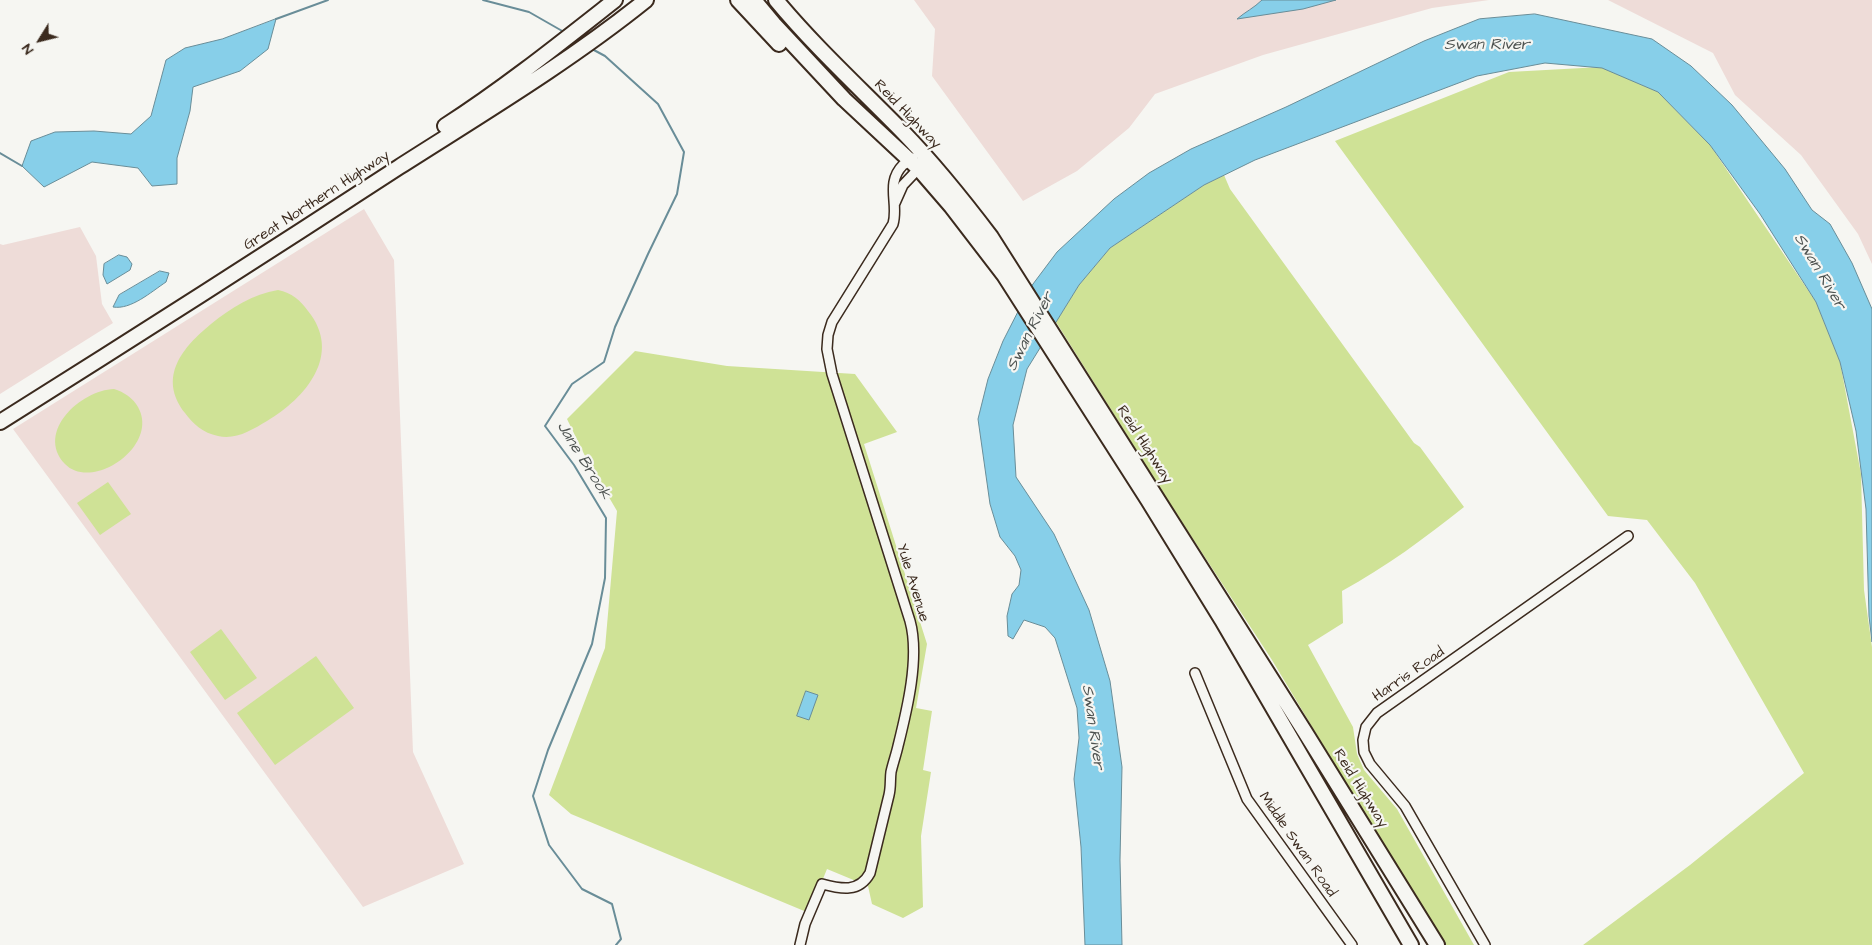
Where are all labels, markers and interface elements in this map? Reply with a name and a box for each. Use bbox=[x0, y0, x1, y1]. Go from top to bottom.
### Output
north arrow bbox=[15, 15, 65, 65]
water label: Swan River bbox=[1444, 36, 1530, 56]
text: N bbox=[17, 39, 39, 58]
street label: Reid Highway bbox=[870, 77, 944, 153]
street label: Great Northern Highway bbox=[241, 147, 393, 255]
water label: Swan River bbox=[1789, 230, 1849, 314]
water label: Swan River bbox=[1003, 290, 1059, 374]
street label: Reid Highway bbox=[1112, 403, 1176, 487]
water label: Jane Brook bbox=[552, 419, 614, 503]
street label: Yule Avenue bbox=[892, 542, 932, 624]
street label: Harris Road bbox=[1370, 644, 1448, 706]
water label: Swan River bbox=[1077, 683, 1107, 771]
street label: Reid Highway bbox=[1329, 746, 1391, 832]
street label: Middle Swan Road bbox=[1254, 789, 1340, 901]

